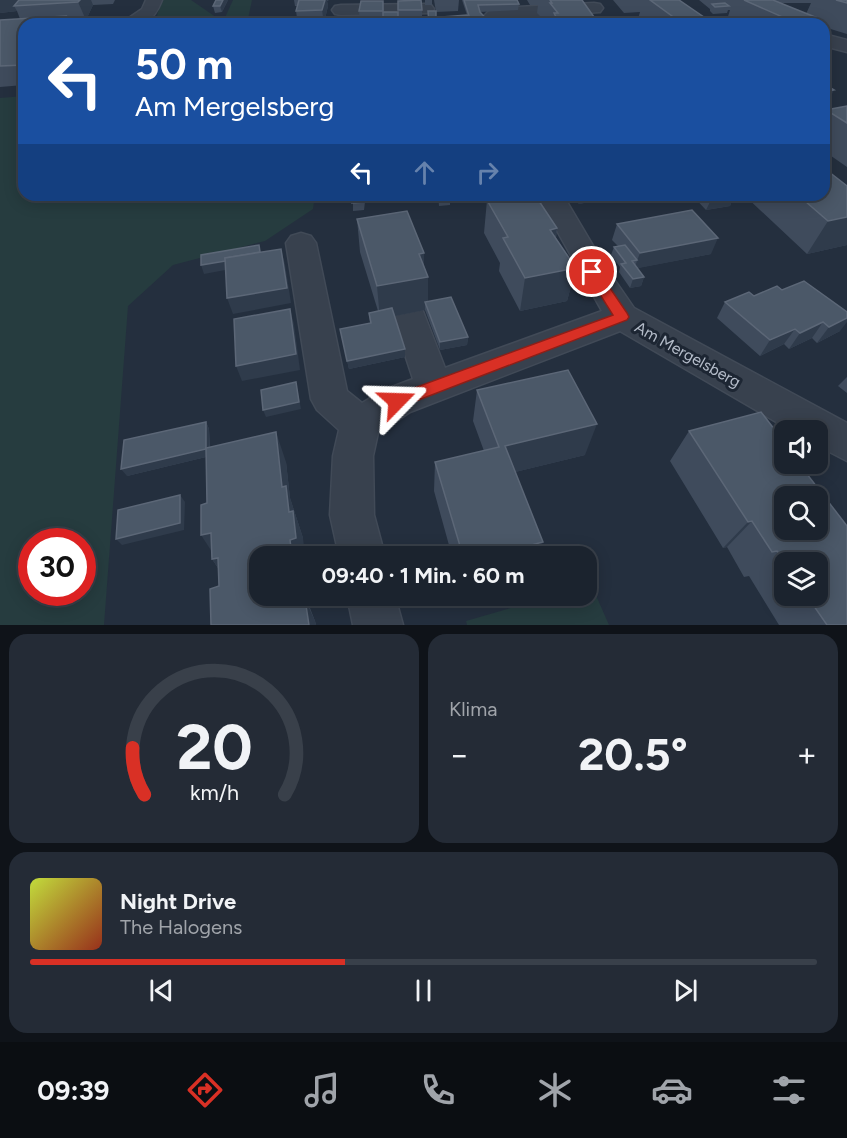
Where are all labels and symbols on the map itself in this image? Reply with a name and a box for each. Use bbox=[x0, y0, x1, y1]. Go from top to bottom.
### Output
pin bbox=[566, 246, 617, 297]
street label: Am Mergelsberg bbox=[632, 317, 744, 391]
position arrow bbox=[365, 369, 429, 433]
speed limit sign: 30 bbox=[18, 528, 96, 606]

